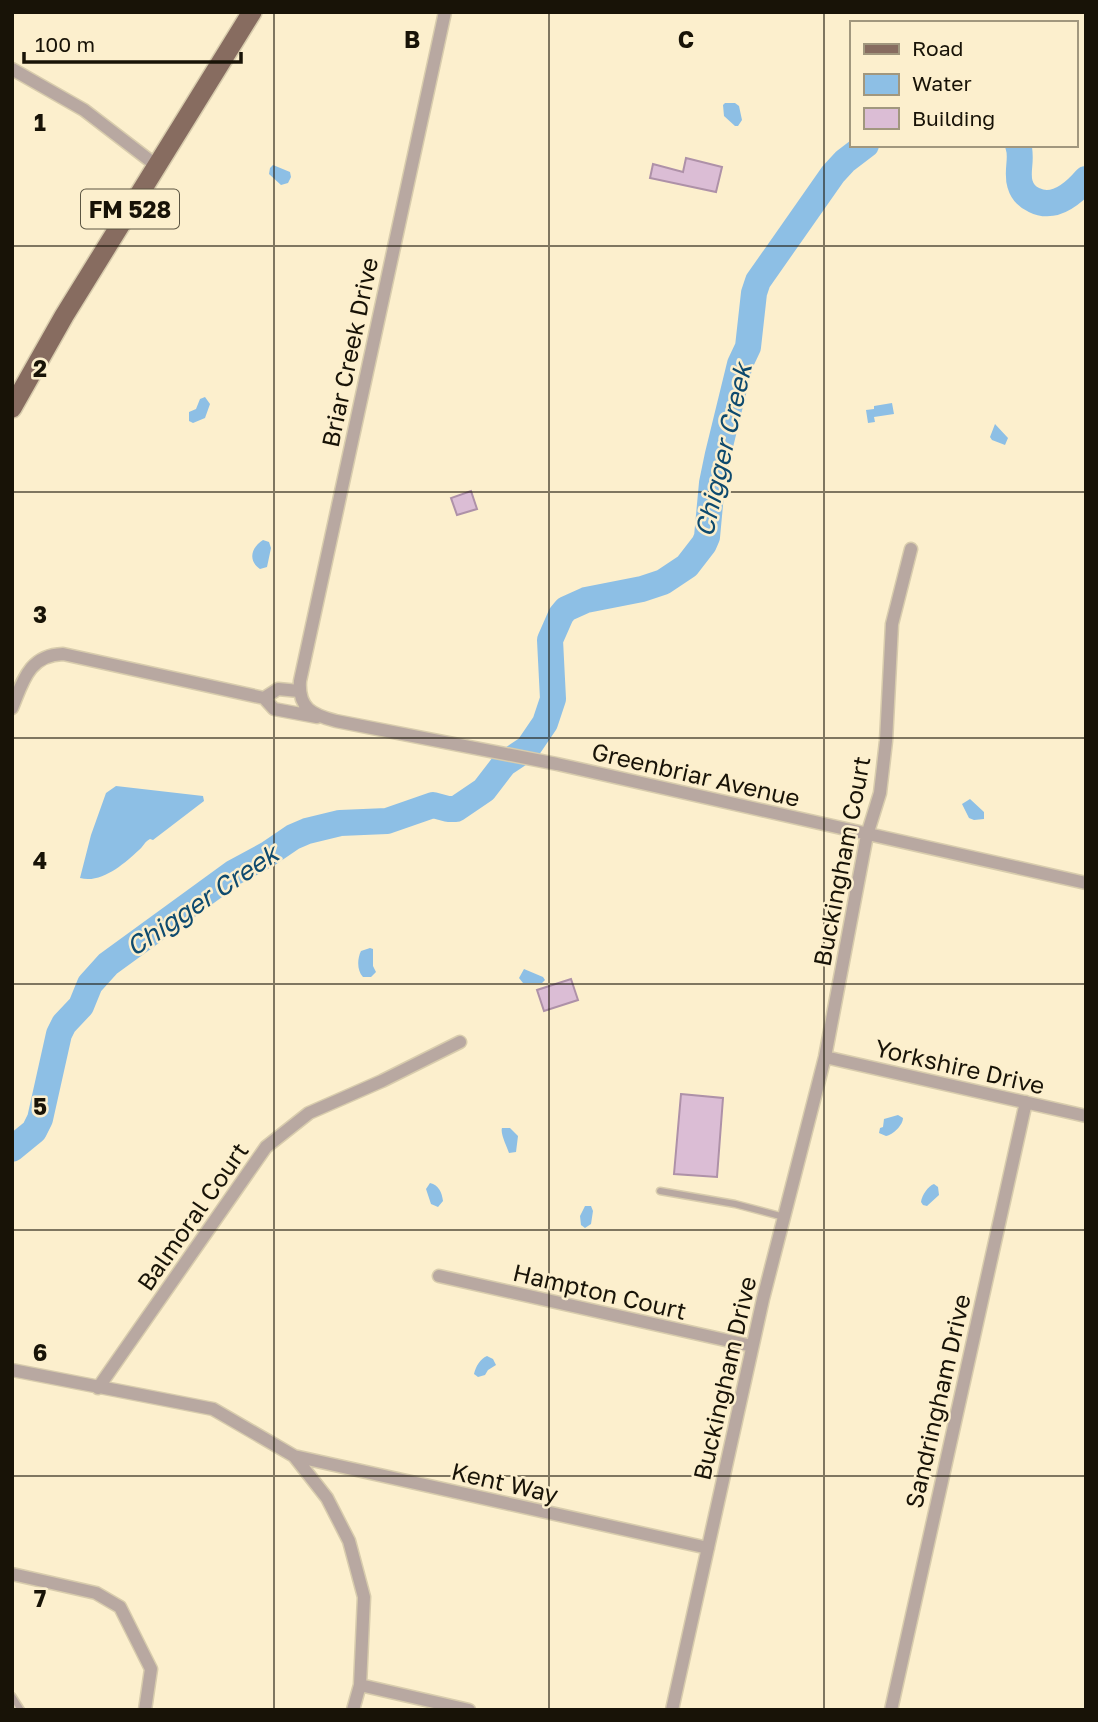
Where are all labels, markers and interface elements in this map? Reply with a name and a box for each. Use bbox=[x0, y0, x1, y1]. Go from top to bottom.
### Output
scale bar bbox=[24, 21, 242, 65]
legend bbox=[850, 21, 1077, 147]
text: B bbox=[404, 25, 420, 53]
text: C bbox=[678, 25, 694, 53]
text: 100 m bbox=[35, 31, 95, 57]
text: Road bbox=[912, 35, 963, 61]
text: Water bbox=[912, 70, 972, 96]
text: Building bbox=[912, 105, 995, 131]
text: 1 bbox=[34, 108, 46, 136]
road number: FM 528 bbox=[81, 190, 179, 229]
street label: Briar Creek Drive bbox=[315, 255, 383, 449]
text: 2 bbox=[33, 354, 47, 382]
water label: Chigger Creek bbox=[688, 358, 759, 540]
text: 3 bbox=[33, 600, 47, 628]
street label: Greenbriar Avenue bbox=[589, 736, 803, 812]
street label: Buckingham Court bbox=[806, 753, 876, 969]
water label: Chigger Creek bbox=[120, 836, 286, 962]
text: 4 bbox=[33, 846, 47, 874]
street label: Yorkshire Drive bbox=[872, 1032, 1048, 1100]
text: 5 bbox=[33, 1092, 47, 1120]
street label: Balmoral Court bbox=[130, 1136, 254, 1296]
street label: Hampton Court bbox=[510, 1257, 690, 1325]
street label: Buckingham Drive bbox=[686, 1273, 762, 1483]
street label: Sandringham Drive bbox=[898, 1291, 976, 1511]
text: 6 bbox=[33, 1338, 47, 1366]
street label: Kent Way bbox=[449, 1456, 561, 1508]
text: 7 bbox=[34, 1584, 46, 1612]

